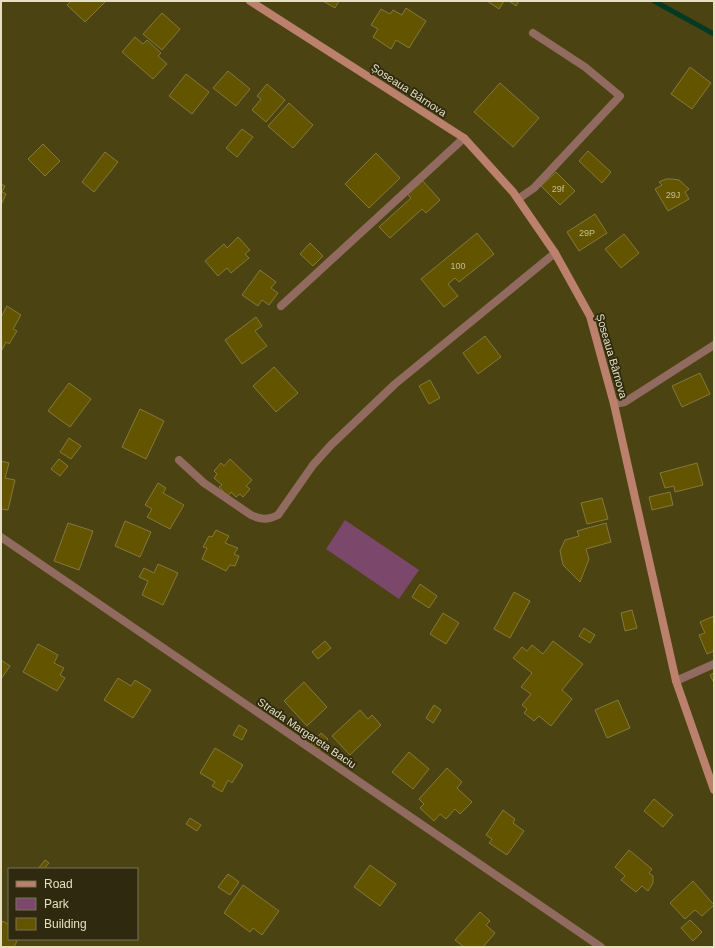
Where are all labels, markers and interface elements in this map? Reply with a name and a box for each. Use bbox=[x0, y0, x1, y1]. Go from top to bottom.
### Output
street label: Șoseaua Bârnova bbox=[369, 61, 450, 119]
house number: 29f bbox=[552, 184, 565, 194]
house number: 29J bbox=[666, 190, 680, 200]
house number: 29P bbox=[579, 228, 595, 238]
house number: 100 bbox=[450, 261, 466, 271]
street label: Șoseaua Bârnova bbox=[594, 312, 630, 401]
street label: Strada Margareta Baciu bbox=[255, 696, 359, 770]
legend bbox=[8, 868, 138, 940]
text: Road bbox=[44, 877, 73, 891]
text: Park bbox=[44, 897, 70, 911]
text: Building bbox=[44, 917, 87, 931]

